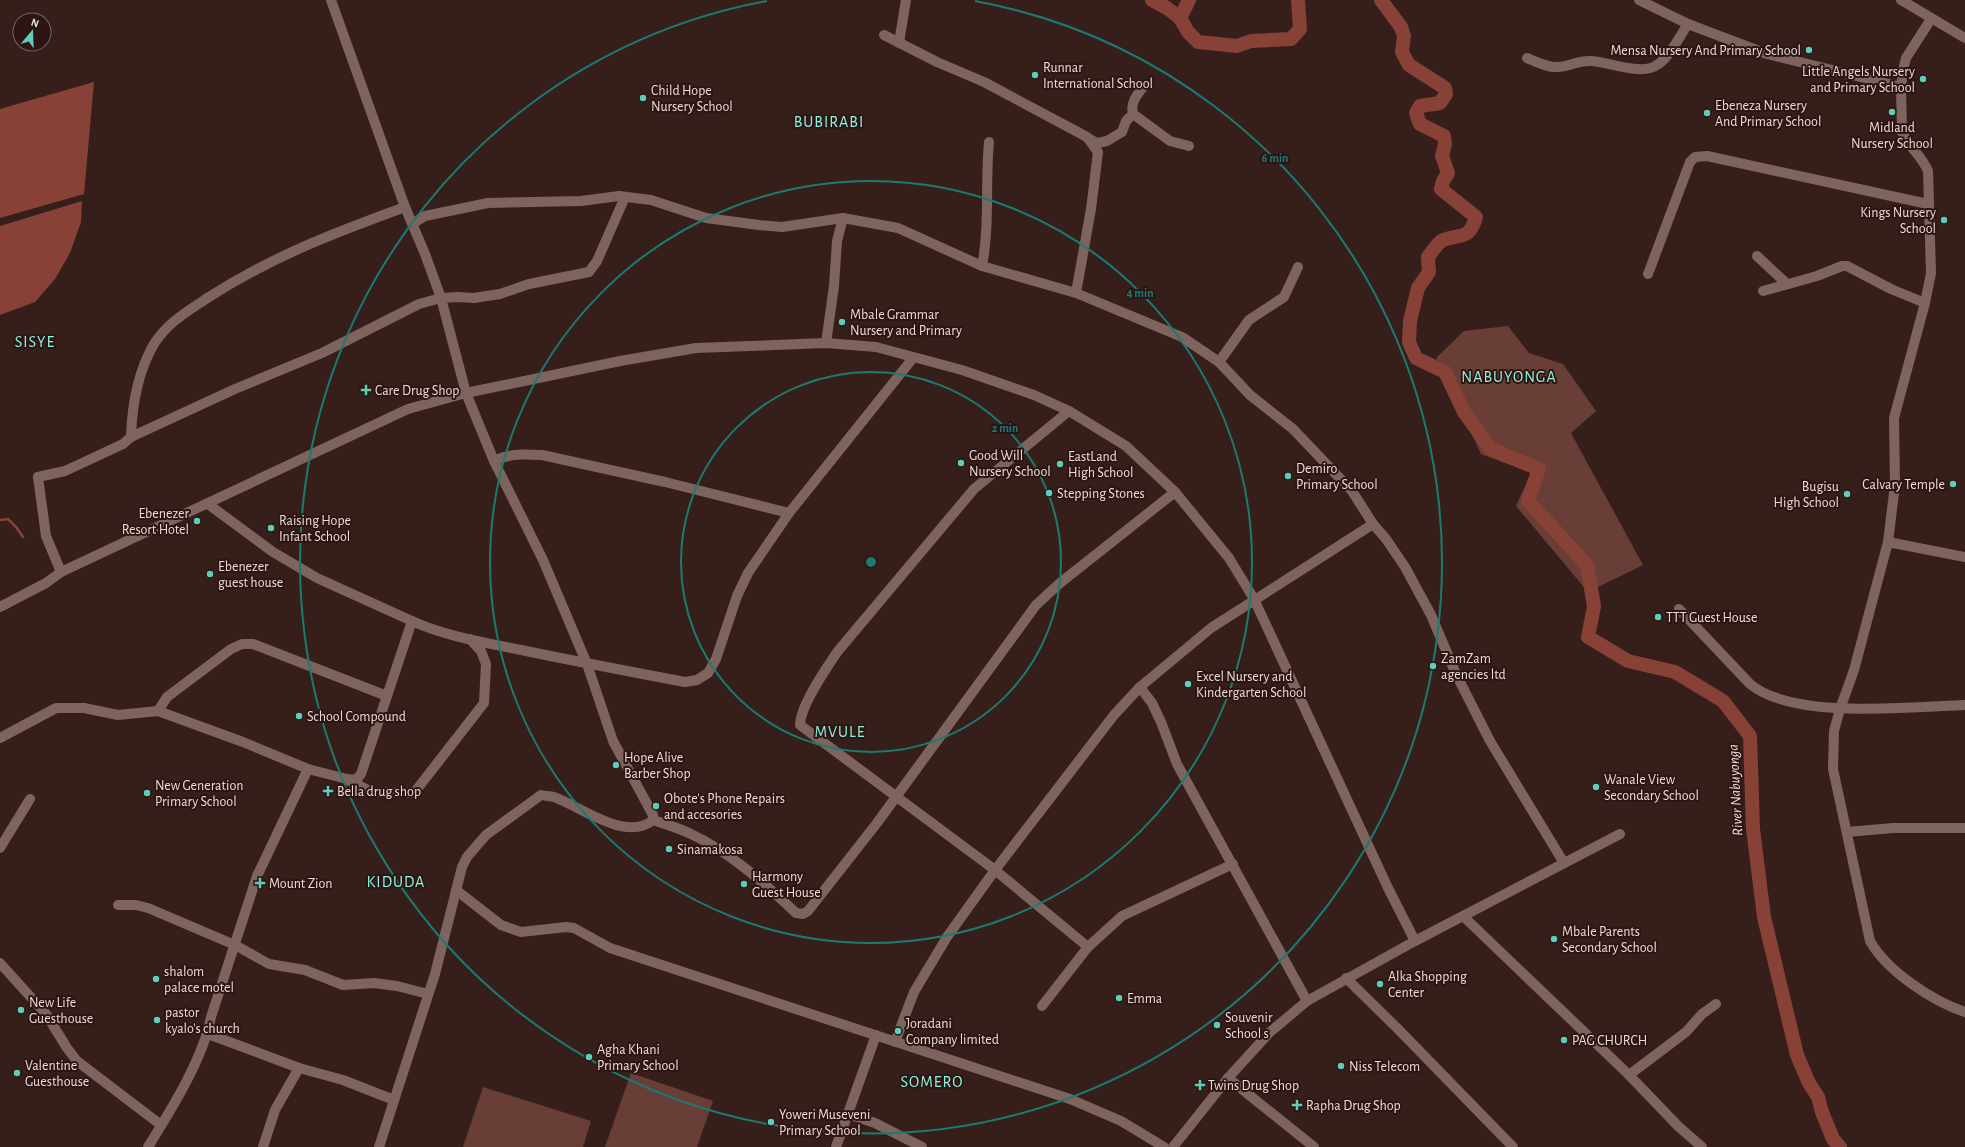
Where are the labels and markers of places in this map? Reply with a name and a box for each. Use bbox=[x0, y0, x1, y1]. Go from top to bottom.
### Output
place label: Mensa Nursery And Primary School bbox=[1611, 44, 1801, 58]
marker: Mensa Nursery And Primary School bbox=[1804, 45, 1814, 55]
place label: Runnar International School bbox=[1043, 61, 1153, 91]
place label: Little Angels Nursery and Primary School bbox=[1802, 65, 1915, 95]
marker: Runnar International School bbox=[1030, 70, 1040, 80]
marker: Little Angels Nursery and Primary School bbox=[1918, 74, 1928, 84]
place label: Child Hope Nursery School bbox=[651, 84, 733, 114]
marker: Child Hope Nursery School bbox=[638, 93, 648, 103]
place label: Ebeneza Nursery And Primary School bbox=[1715, 99, 1821, 129]
marker: Midland Nursery School bbox=[1887, 107, 1897, 117]
marker: Ebeneza Nursery And Primary School bbox=[1702, 108, 1712, 118]
place label: Midland Nursery School bbox=[1851, 121, 1933, 151]
place label: Kings Nursery School bbox=[1860, 206, 1936, 236]
marker: Kings Nursery School bbox=[1939, 215, 1949, 225]
place label: Mbale Grammar Nursery and Primary bbox=[850, 308, 962, 338]
marker: Mbale Grammar Nursery and Primary bbox=[837, 317, 847, 327]
marker: Care Drug Shop bbox=[360, 384, 372, 396]
place label: Care Drug Shop bbox=[375, 384, 459, 398]
place label: Good Will Nursery School bbox=[969, 449, 1051, 479]
place label: EastLand High School bbox=[1068, 450, 1134, 480]
marker: Good Will Nursery School bbox=[956, 458, 966, 468]
marker: EastLand High School bbox=[1055, 459, 1065, 469]
place label: Demiro Primary School bbox=[1296, 462, 1378, 492]
marker: Demiro Primary School bbox=[1283, 471, 1293, 481]
place label: Calvary Temple bbox=[1862, 478, 1945, 492]
marker: Calvary Temple bbox=[1948, 479, 1958, 489]
place label: Bugisu High School bbox=[1773, 480, 1839, 510]
place label: Stepping Stones bbox=[1057, 487, 1145, 501]
marker: Stepping Stones bbox=[1044, 488, 1054, 498]
marker: Bugisu High School bbox=[1842, 489, 1852, 499]
place label: Ebenezer Resort Hotel bbox=[122, 507, 189, 537]
place label: Raising Hope Infant School bbox=[279, 514, 351, 544]
marker: Ebenezer Resort Hotel bbox=[192, 516, 202, 526]
marker: Raising Hope Infant School bbox=[266, 523, 276, 533]
centre of rings bbox=[864, 555, 878, 569]
place label: Ebenezer guest house bbox=[218, 560, 283, 590]
marker: Ebenezer guest house bbox=[205, 569, 215, 579]
place label: TTT Guest House bbox=[1666, 611, 1758, 625]
marker: TTT Guest House bbox=[1653, 612, 1663, 622]
place label: ZamZam agencies ltd bbox=[1441, 652, 1506, 682]
marker: ZamZam agencies ltd bbox=[1428, 661, 1438, 671]
place label: Excel Nursery and Kindergarten School bbox=[1196, 670, 1306, 700]
marker: Excel Nursery and Kindergarten School bbox=[1183, 679, 1193, 689]
place label: School Compound bbox=[307, 710, 406, 724]
marker: School Compound bbox=[294, 711, 304, 721]
place label: Hope Alive Barber Shop bbox=[624, 751, 691, 781]
marker: Hope Alive Barber Shop bbox=[611, 760, 621, 770]
place label: Wanale View Secondary School bbox=[1604, 773, 1699, 803]
place label: New Generation Primary School bbox=[155, 779, 243, 809]
marker: Wanale View Secondary School bbox=[1591, 782, 1601, 792]
marker: Bella drug shop bbox=[322, 785, 334, 797]
place label: Bella drug shop bbox=[337, 785, 421, 799]
marker: New Generation Primary School bbox=[142, 788, 152, 798]
place label: Obote's Phone Repairs and accesories bbox=[664, 792, 785, 822]
marker: Obote's Phone Repairs and accesories bbox=[651, 801, 661, 811]
place label: Sinamakosa bbox=[677, 843, 743, 857]
marker: Sinamakosa bbox=[664, 844, 674, 854]
place label: Harmony Guest House bbox=[752, 870, 821, 900]
marker: Mount Zion bbox=[254, 877, 266, 889]
place label: Mount Zion bbox=[269, 877, 332, 891]
marker: Harmony Guest House bbox=[739, 879, 749, 889]
place label: Mbale Parents Secondary School bbox=[1562, 925, 1657, 955]
marker: Mbale Parents Secondary School bbox=[1549, 934, 1559, 944]
place label: shalom palace motel bbox=[164, 965, 234, 995]
place label: Alka Shopping Center bbox=[1388, 970, 1467, 1000]
marker: shalom palace motel bbox=[151, 974, 161, 984]
marker: Alka Shopping Center bbox=[1375, 979, 1385, 989]
place label: Emma bbox=[1127, 992, 1163, 1006]
marker: Emma bbox=[1114, 993, 1124, 1003]
place label: New Life Guesthouse bbox=[29, 996, 93, 1026]
marker: New Life Guesthouse bbox=[16, 1005, 26, 1015]
place label: pastor kyalo's church bbox=[165, 1006, 240, 1036]
place label: Souvenir School s bbox=[1225, 1011, 1273, 1041]
marker: pastor kyalo's church bbox=[152, 1015, 162, 1025]
place label: Joradani Company limited bbox=[906, 1017, 999, 1047]
marker: Souvenir School s bbox=[1212, 1020, 1222, 1030]
marker: Joradani Company limited bbox=[893, 1026, 903, 1036]
place label: PAG CHURCH bbox=[1572, 1034, 1647, 1048]
marker: PAG CHURCH bbox=[1559, 1035, 1569, 1045]
place label: Agha Khani Primary School bbox=[597, 1043, 679, 1073]
marker: Agha Khani Primary School bbox=[584, 1052, 594, 1062]
place label: Valentine Guesthouse bbox=[25, 1059, 89, 1089]
place label: Niss Telecom bbox=[1349, 1060, 1420, 1074]
marker: Niss Telecom bbox=[1336, 1061, 1346, 1071]
marker: Valentine Guesthouse bbox=[12, 1068, 22, 1078]
place label: Twins Drug Shop bbox=[1208, 1079, 1299, 1093]
marker: Twins Drug Shop bbox=[1195, 1080, 1205, 1090]
marker: Rapha Drug Shop bbox=[1291, 1099, 1303, 1111]
place label: Rapha Drug Shop bbox=[1306, 1099, 1401, 1113]
place label: Yoweri Museveni Primary School bbox=[779, 1108, 870, 1138]
marker: Yoweri Museveni Primary School bbox=[766, 1117, 776, 1127]

